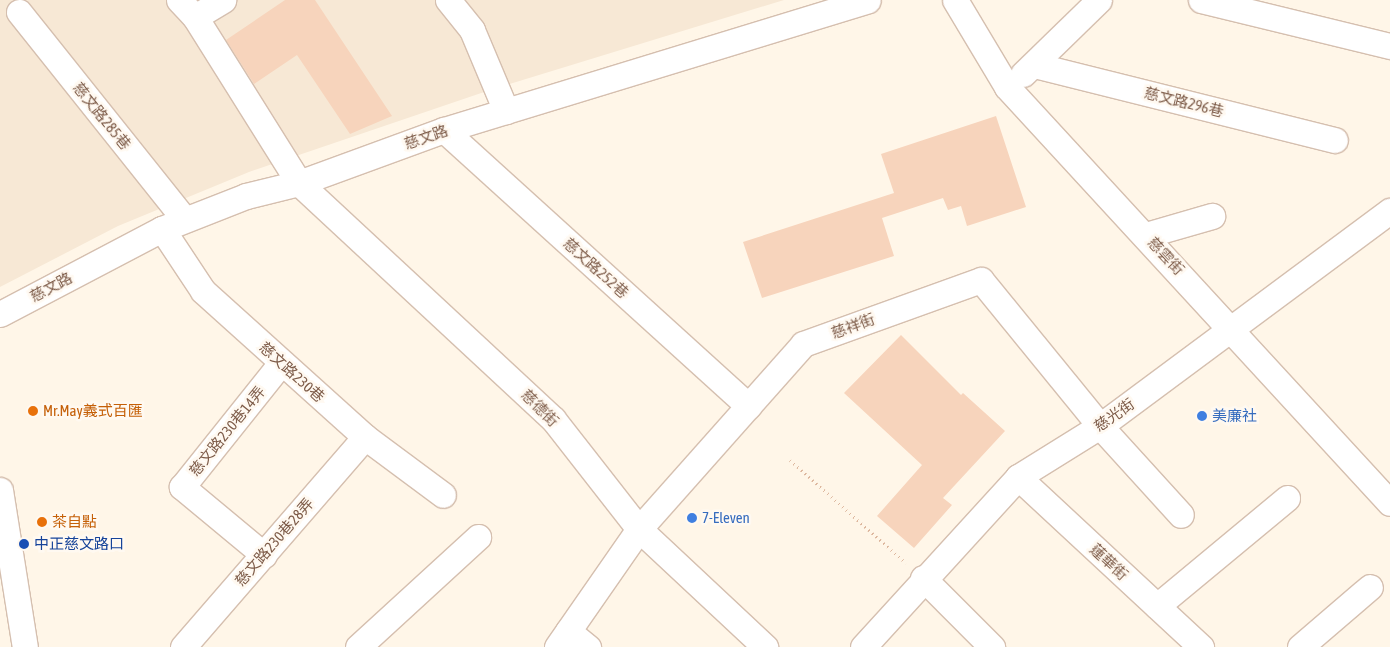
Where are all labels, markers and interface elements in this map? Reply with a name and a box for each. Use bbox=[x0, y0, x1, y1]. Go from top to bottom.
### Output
street label: 慈文路285巷 bbox=[69, 79, 135, 153]
street label: 慈文路296巷 bbox=[1142, 83, 1226, 121]
street label: 慈文路 bbox=[402, 121, 450, 153]
street label: 慈雲街 bbox=[1144, 233, 1188, 279]
street label: 慈文路252巷 bbox=[560, 234, 632, 302]
street label: 慈文路 bbox=[27, 268, 75, 306]
street label: 慈祥街 bbox=[829, 310, 877, 342]
street label: 慈文路230巷 bbox=[256, 338, 328, 406]
street label: 慈文路230巷14弄 bbox=[185, 382, 269, 480]
street label: 慈德街 bbox=[518, 386, 562, 430]
street label: 慈光街 bbox=[1090, 395, 1138, 435]
place label: Mr.May義式百匯 bbox=[43, 402, 143, 420]
marker: Mr.May義式百匯 bbox=[27, 405, 39, 417]
place label: 美廉社 bbox=[1212, 407, 1257, 425]
marker: 美廉社 bbox=[1196, 410, 1208, 422]
street label: 慈文路230巷28弄 bbox=[231, 494, 317, 590]
place label: 7-Eleven bbox=[702, 509, 750, 527]
marker: 7-Eleven bbox=[686, 512, 698, 524]
place label: 茶自點 bbox=[52, 513, 97, 531]
marker: 茶自點 bbox=[36, 516, 48, 528]
place label: 中正慈文路口 bbox=[34, 535, 124, 553]
marker: 中正慈文路口 bbox=[18, 538, 30, 550]
street label: 蓮華街 bbox=[1086, 540, 1132, 584]

